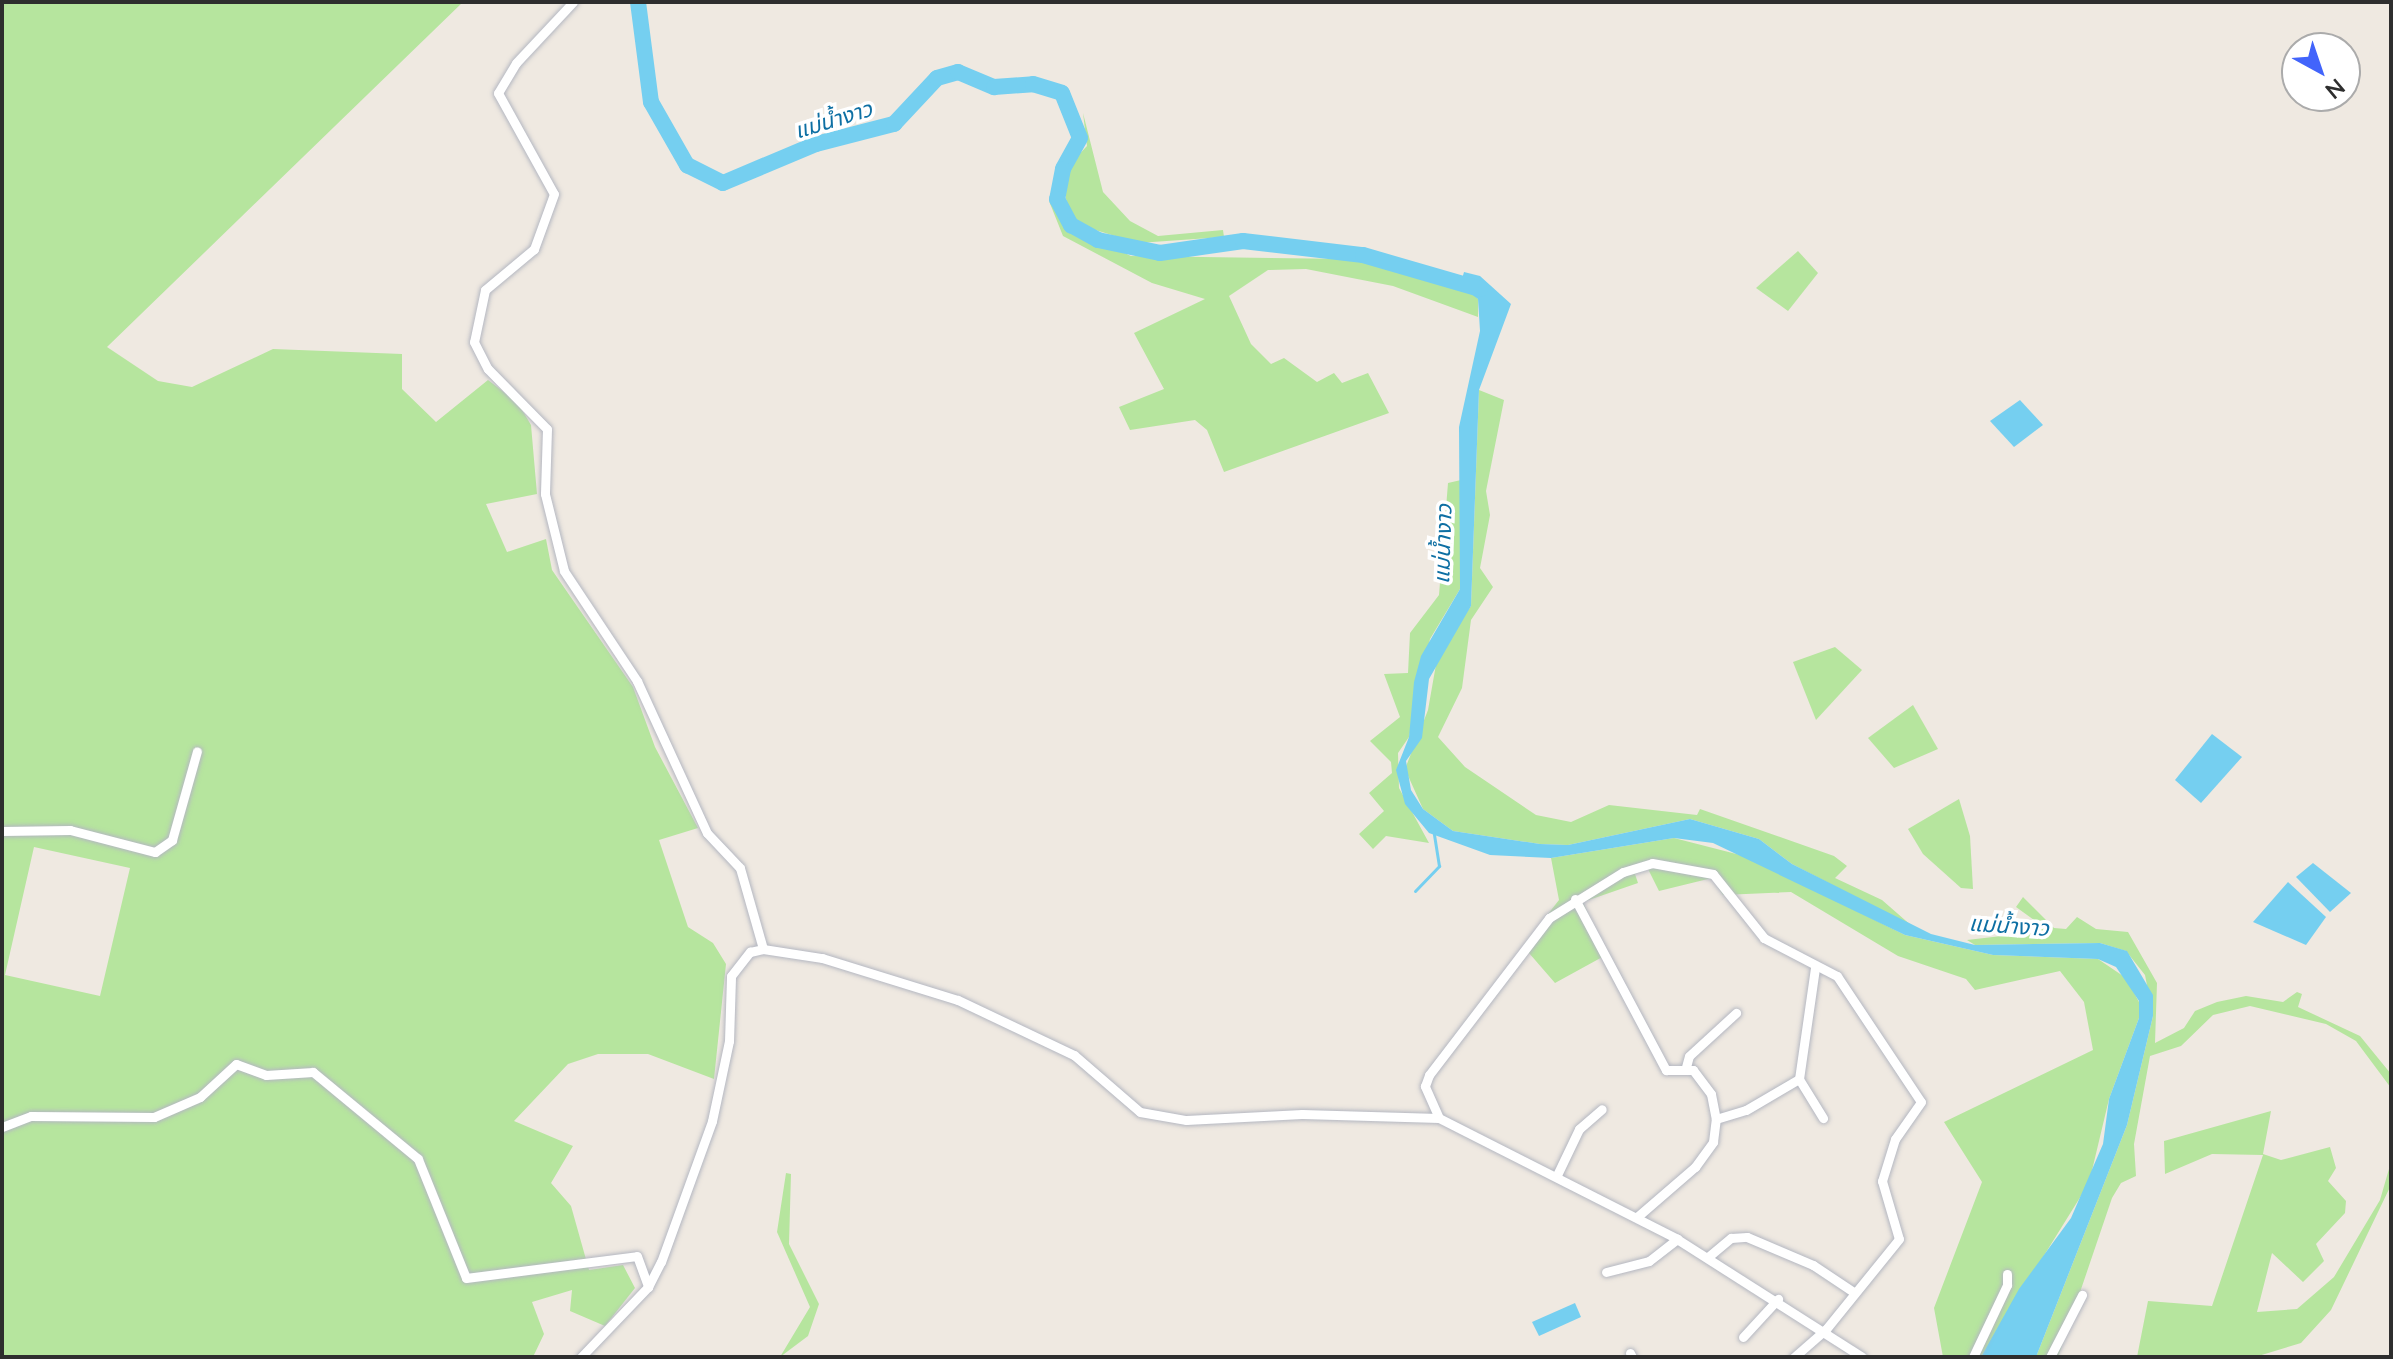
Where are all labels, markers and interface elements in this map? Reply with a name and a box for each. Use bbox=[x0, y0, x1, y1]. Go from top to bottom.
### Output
north arrow bbox=[2281, 32, 2361, 112]
text: N bbox=[2320, 73, 2351, 105]
water label: แม่น้ำงาว bbox=[791, 95, 875, 143]
water label: แม่น้ำงาว bbox=[1427, 504, 1457, 584]
water label: แม่น้ำงาว bbox=[1968, 909, 2050, 941]

